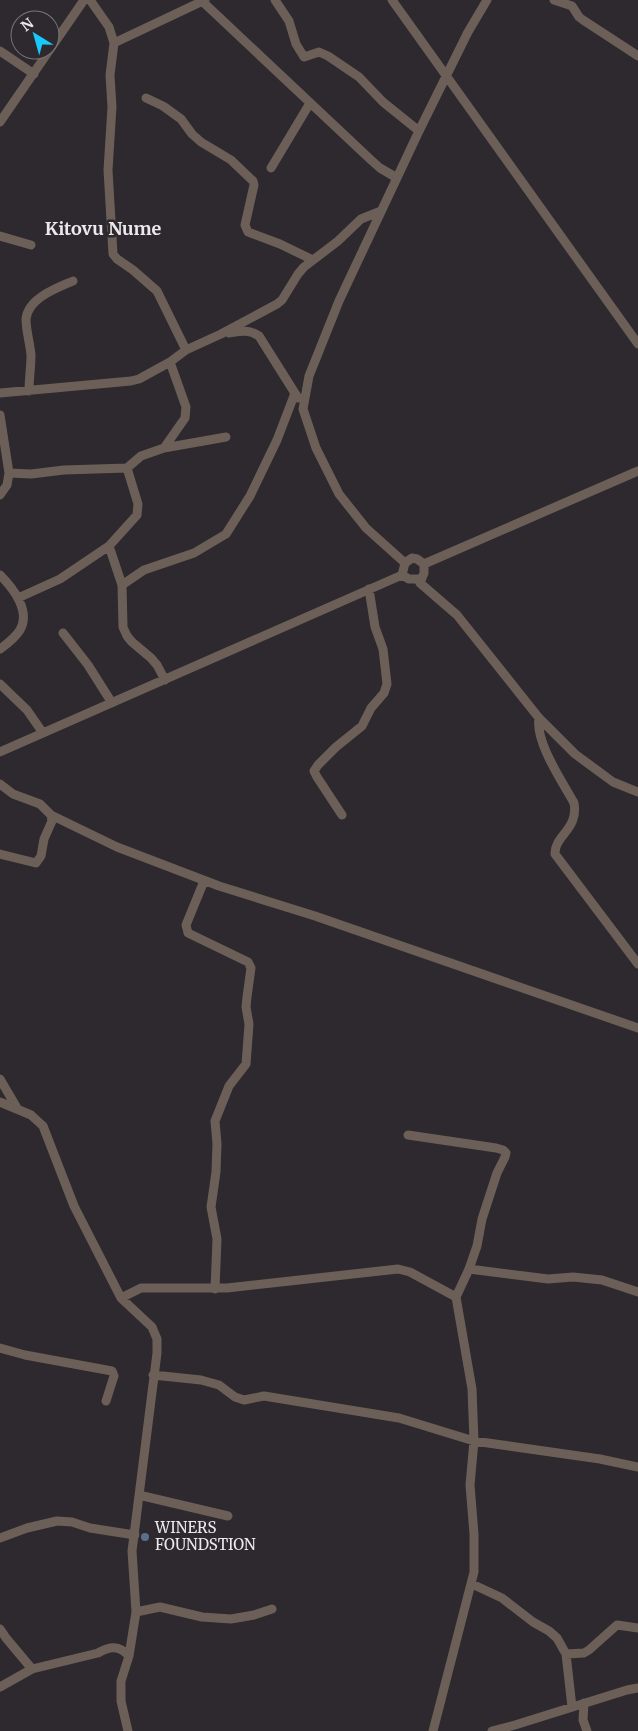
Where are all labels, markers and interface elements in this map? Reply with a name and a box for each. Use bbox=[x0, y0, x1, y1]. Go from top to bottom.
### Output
north arrow bbox=[10, 10, 60, 60]
text: N bbox=[17, 14, 37, 35]
district label: Kitovu Nume bbox=[45, 217, 162, 240]
place label: WINERS FOUNDSTION bbox=[154, 1518, 256, 1554]
marker: WINERS FOUNDSTION bbox=[139, 1531, 151, 1543]

